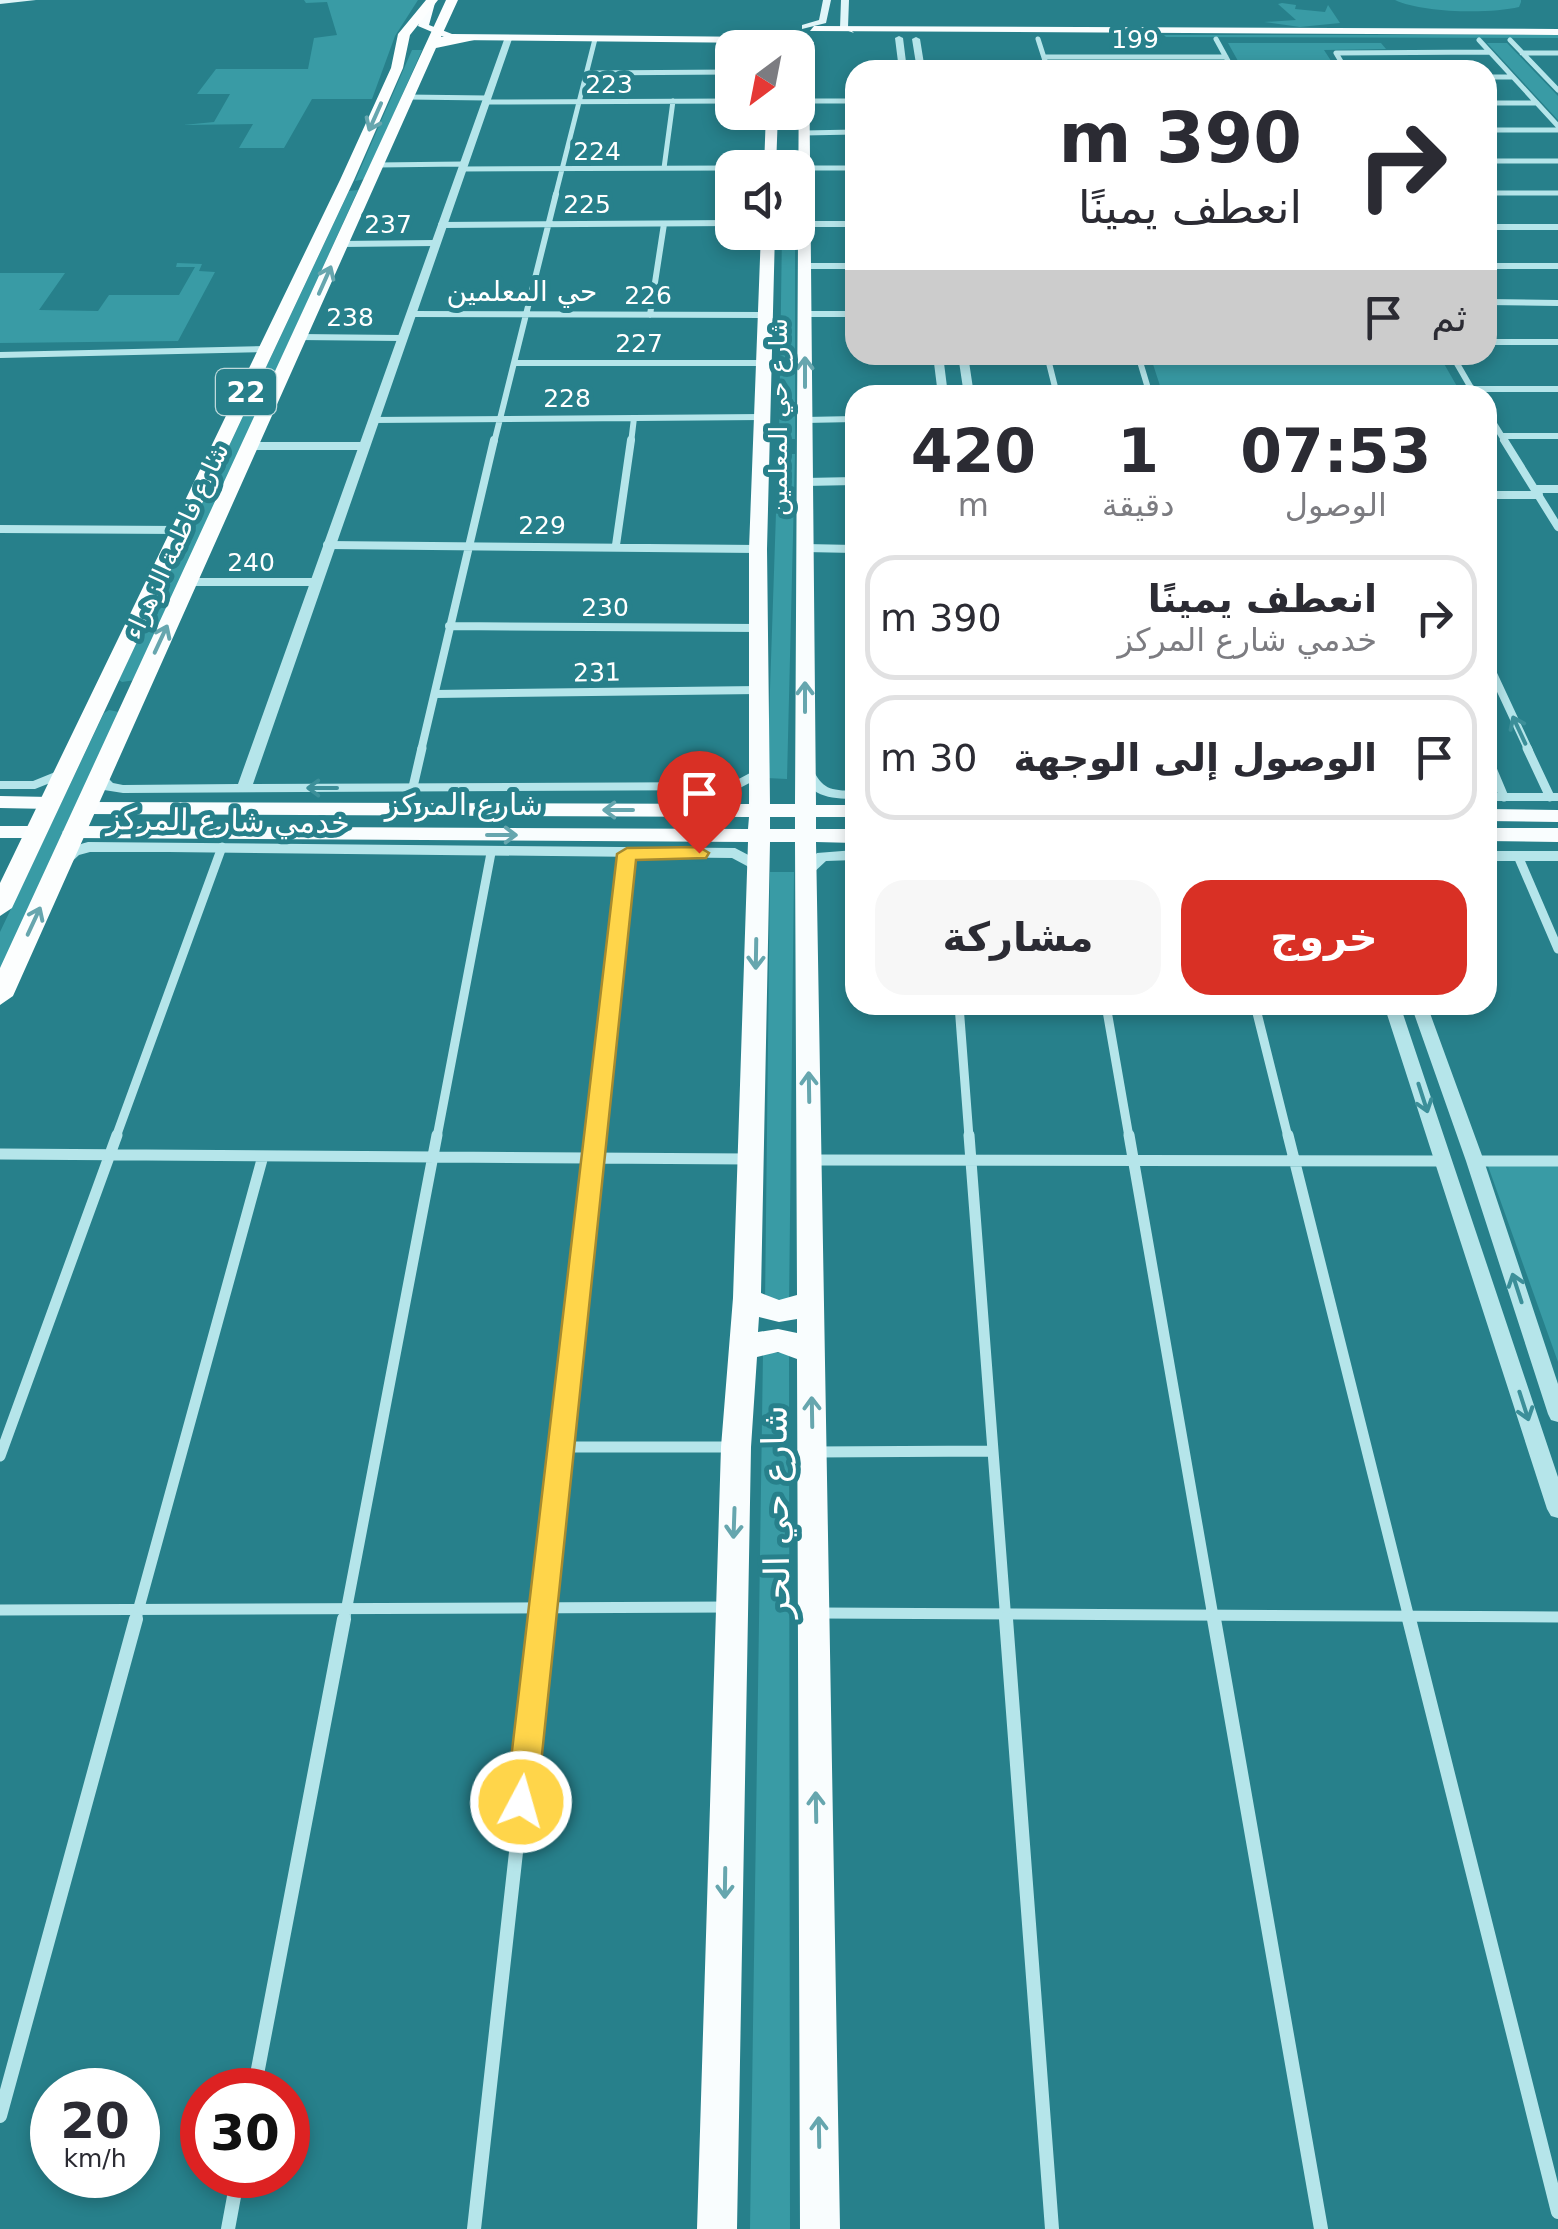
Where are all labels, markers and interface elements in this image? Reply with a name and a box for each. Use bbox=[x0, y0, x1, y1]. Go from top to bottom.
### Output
street label: 199 bbox=[1111, 25, 1159, 54]
north arrow bbox=[715, 30, 815, 130]
map controls bbox=[715, 30, 815, 250]
street label: 223 bbox=[585, 70, 633, 99]
text: 390 m bbox=[1059, 97, 1302, 179]
icon: right bbox=[1337, 100, 1467, 230]
one-way arrow bbox=[365, 101, 383, 132]
street label: 224 bbox=[573, 137, 621, 166]
button: sound bbox=[715, 150, 815, 250]
text: انعطف يمينًا bbox=[1078, 181, 1302, 234]
street label: 225 bbox=[563, 190, 611, 219]
street label: 237 bbox=[364, 210, 412, 239]
one-way arrow bbox=[317, 265, 335, 296]
district label: حي المعلمين bbox=[447, 275, 597, 308]
street label: 226 bbox=[624, 281, 672, 310]
icon: arrive bbox=[1356, 290, 1411, 345]
text: ثم bbox=[1431, 296, 1467, 340]
street label: 238 bbox=[326, 303, 374, 332]
street label: شارع حي المعلمين bbox=[764, 318, 793, 516]
street label: 227 bbox=[615, 329, 663, 358]
one-way arrow bbox=[796, 356, 814, 388]
road number: 22 bbox=[216, 369, 276, 415]
street label: 228 bbox=[543, 384, 591, 413]
text: 420 bbox=[911, 416, 1036, 486]
text: 1 bbox=[1117, 416, 1159, 486]
text: 07:53 bbox=[1240, 416, 1431, 486]
street label: شارع فاطمة الزهراء bbox=[118, 439, 235, 644]
text: m bbox=[958, 486, 989, 524]
text: دقيقة bbox=[1102, 486, 1174, 524]
text: الوصول bbox=[1285, 486, 1387, 524]
street label: 229 bbox=[518, 511, 566, 540]
street label: 240 bbox=[227, 548, 275, 577]
text: انعطف يمينًا bbox=[1148, 577, 1377, 621]
icon: right bbox=[1407, 590, 1462, 645]
street label: 230 bbox=[581, 593, 629, 622]
text: 390 m bbox=[880, 596, 1002, 640]
text: خدمي شارع المركز bbox=[1117, 621, 1377, 659]
one-way arrow bbox=[153, 624, 171, 655]
street label: 231 bbox=[573, 658, 621, 687]
one-way arrow bbox=[796, 681, 814, 714]
one-way arrow bbox=[1508, 716, 1527, 746]
icon: arrive bbox=[1407, 730, 1462, 785]
text: 30 m bbox=[880, 736, 977, 780]
text: الوصول إلى الوجهة bbox=[1014, 736, 1377, 780]
pin bbox=[657, 751, 742, 854]
icon: arrive bbox=[672, 766, 727, 821]
one-way arrow bbox=[306, 778, 338, 798]
street label: شارع المركز bbox=[383, 787, 543, 822]
one-way arrow bbox=[602, 800, 634, 820]
street label: خدمي شارع المركز bbox=[104, 801, 350, 841]
one-way arrow bbox=[484, 826, 517, 844]
button: مشاركة bbox=[875, 880, 1161, 995]
button: خروج bbox=[1181, 880, 1467, 995]
one-way arrow bbox=[26, 907, 45, 937]
one-way arrow bbox=[746, 937, 765, 969]
one-way arrow bbox=[800, 1071, 818, 1104]
one-way arrow bbox=[1415, 1081, 1433, 1113]
one-way arrow bbox=[1506, 1273, 1524, 1304]
one-way arrow bbox=[1517, 1390, 1535, 1422]
one-way arrow bbox=[802, 1396, 822, 1428]
street label: شارع حي الحر bbox=[754, 1405, 799, 1621]
one-way arrow bbox=[725, 1507, 744, 1539]
position arrow bbox=[469, 1750, 573, 1854]
one-way arrow bbox=[806, 1791, 826, 1824]
one-way arrow bbox=[716, 1867, 735, 1899]
speed limit sign: 30 bbox=[180, 2068, 310, 2198]
text: 20 bbox=[60, 2092, 130, 2150]
one-way arrow bbox=[810, 2116, 828, 2148]
text: km/h bbox=[63, 2144, 127, 2173]

